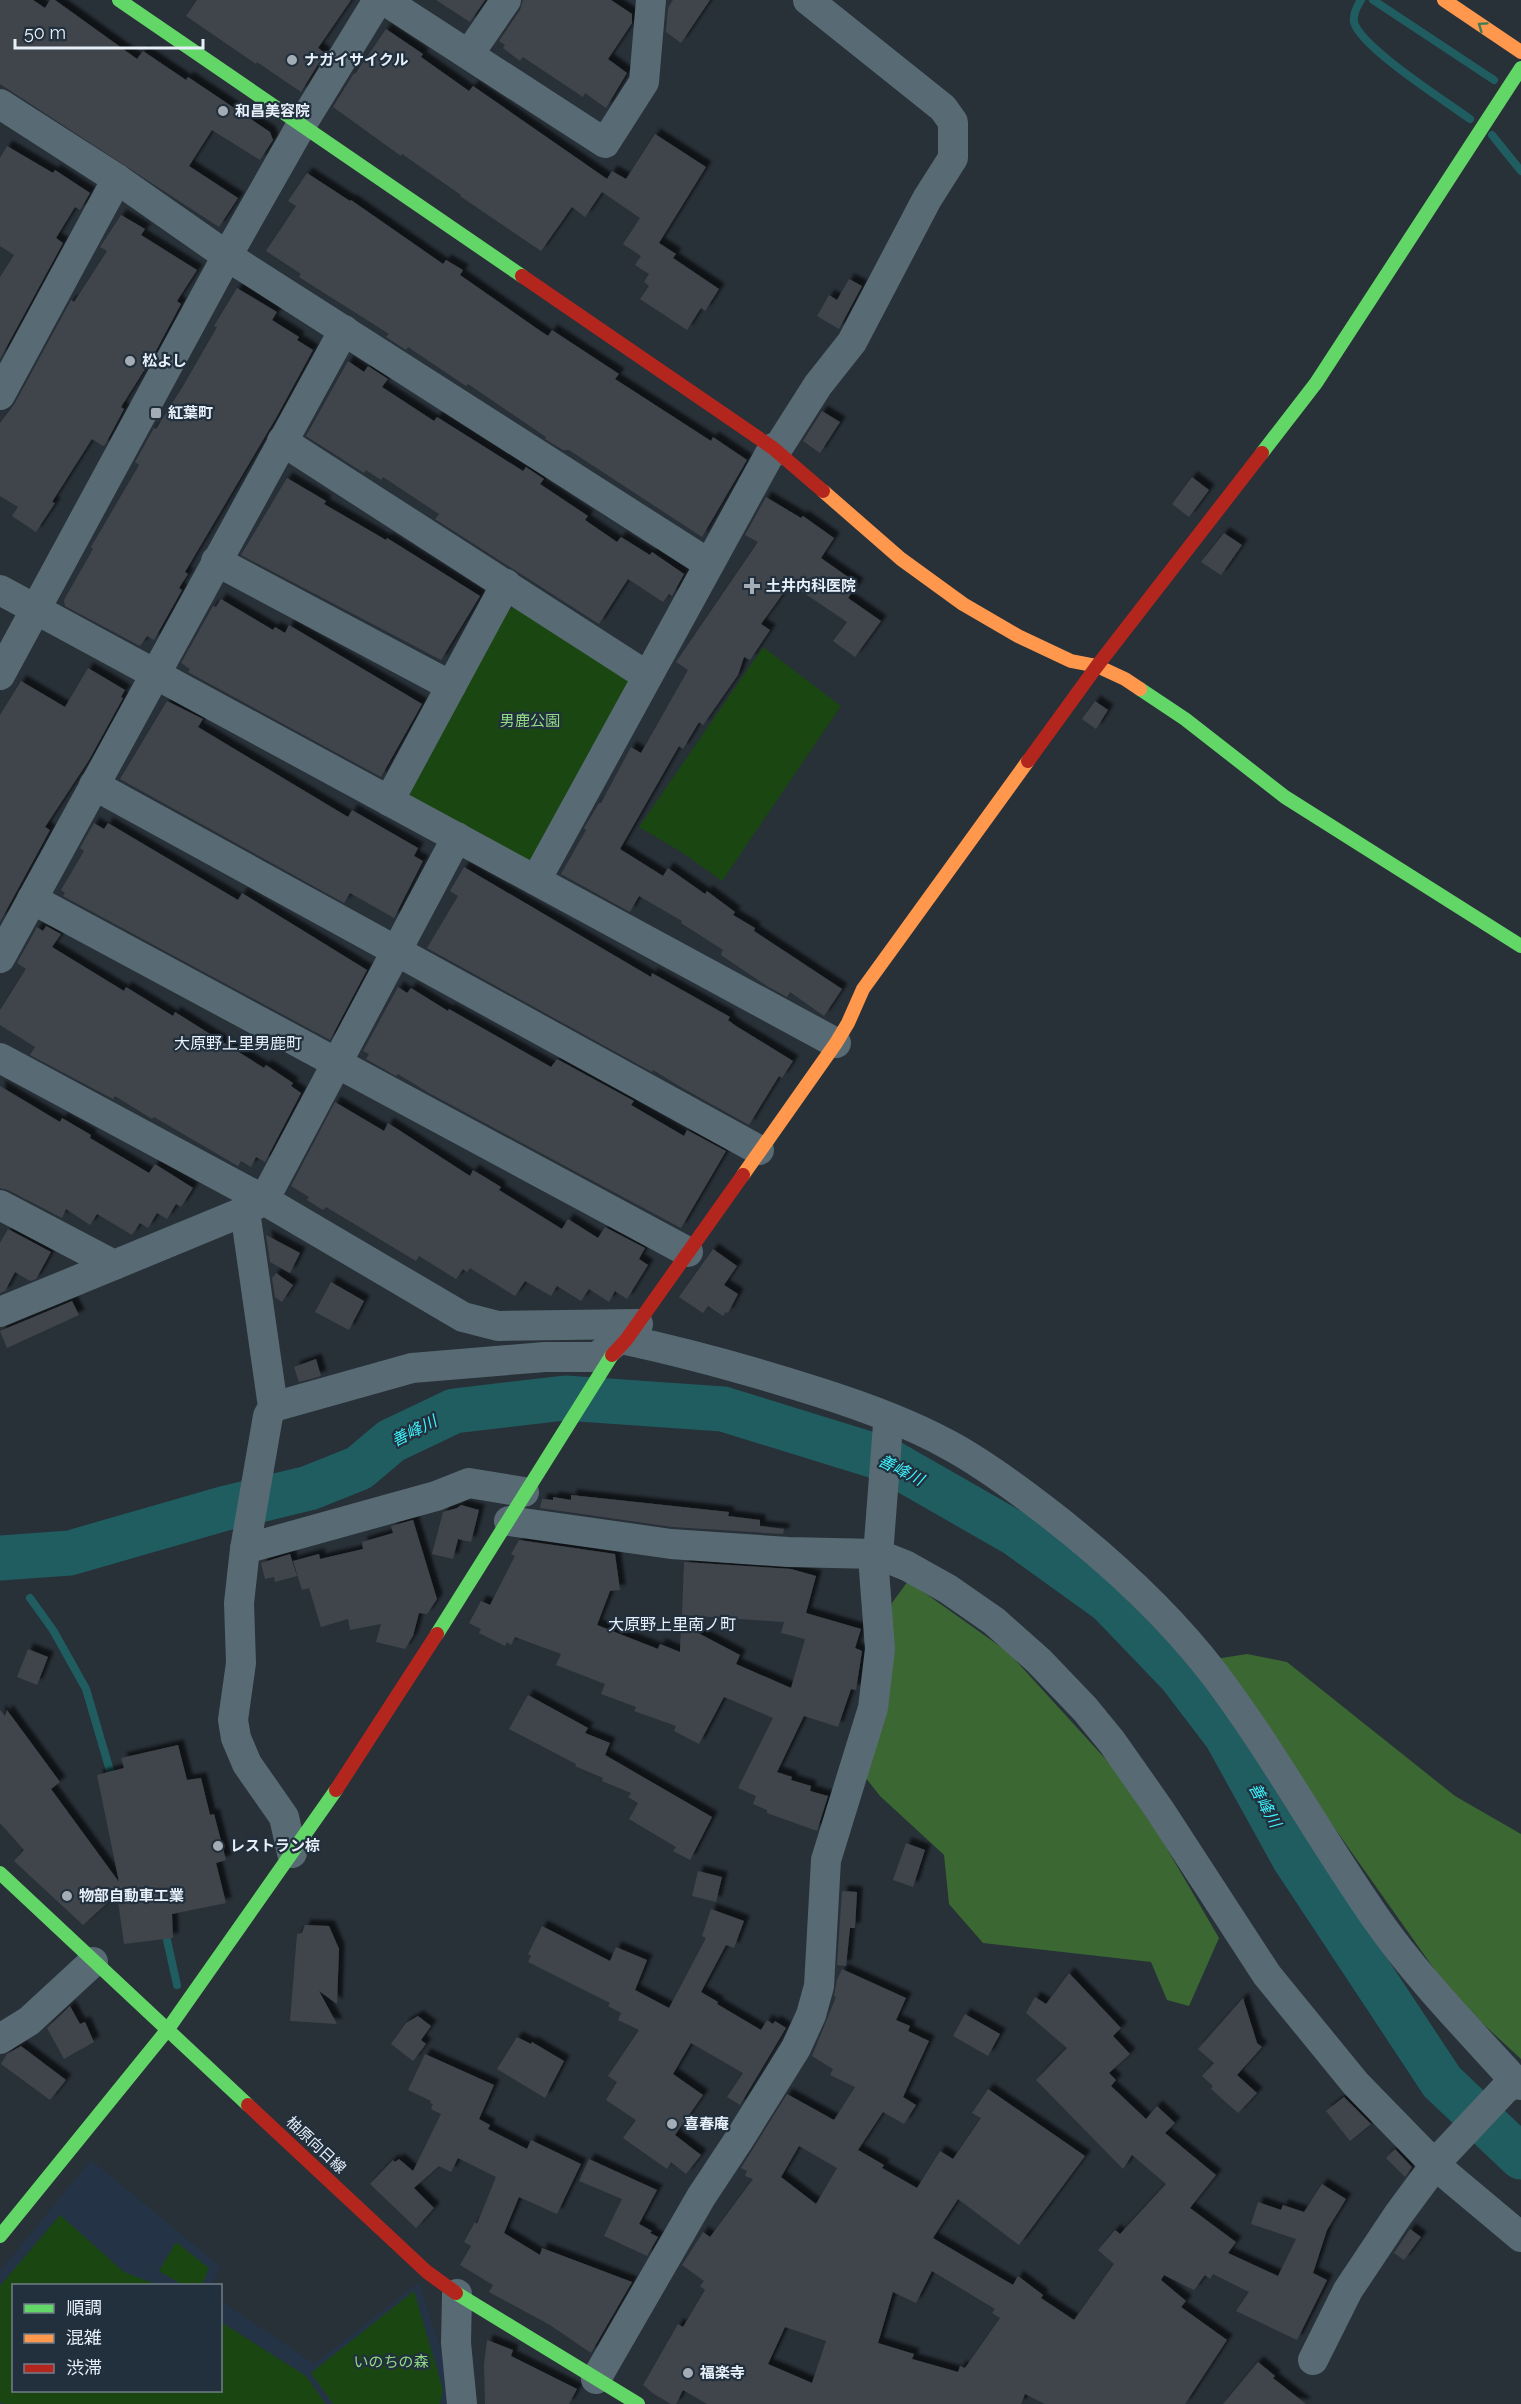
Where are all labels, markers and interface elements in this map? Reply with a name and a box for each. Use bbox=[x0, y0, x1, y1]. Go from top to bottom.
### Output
scale bar bbox=[15, 12, 202, 50]
text: 50 m bbox=[24, 22, 66, 43]
one-way arrow bbox=[1478, 22, 1489, 33]
place label: ナガイサイクル bbox=[304, 51, 408, 69]
marker: ナガイサイクル bbox=[285, 53, 299, 67]
place label: 和昌美容院 bbox=[235, 102, 310, 120]
marker: 和昌美容院 bbox=[216, 104, 230, 118]
place label: 松よし bbox=[142, 352, 187, 370]
marker: 松よし bbox=[123, 354, 137, 368]
place label: 紅葉町 bbox=[168, 404, 213, 422]
marker: 紅葉町 bbox=[149, 406, 163, 420]
marker: 土井内科医院 bbox=[743, 577, 761, 595]
place label: 土井内科医院 bbox=[766, 577, 856, 595]
park label: 男鹿公園 bbox=[500, 712, 560, 730]
district label: 大原野上里男鹿町 bbox=[174, 1034, 302, 1053]
water label: 善峰川 bbox=[388, 1411, 441, 1450]
water label: 善峰川 bbox=[875, 1451, 928, 1490]
district label: 大原野上里南ノ町 bbox=[608, 1615, 736, 1634]
water label: 善峰川 bbox=[1245, 1779, 1286, 1832]
place label: レストラン椋 bbox=[230, 1837, 320, 1855]
marker: レストラン椋 bbox=[211, 1839, 225, 1853]
place label: 物部自動車工業 bbox=[79, 1887, 184, 1905]
marker: 物部自動車工業 bbox=[60, 1889, 74, 1903]
street label: 柚原向日線 bbox=[282, 2113, 350, 2177]
place label: 喜春庵 bbox=[684, 2115, 729, 2133]
marker: 喜春庵 bbox=[665, 2117, 679, 2131]
legend bbox=[12, 2284, 222, 2392]
text: 順調 bbox=[66, 2297, 102, 2318]
text: 混雑 bbox=[66, 2327, 102, 2348]
park label: いのちの森 bbox=[353, 2353, 429, 2371]
text: 渋滞 bbox=[66, 2357, 102, 2378]
place label: 福楽寺 bbox=[699, 2364, 745, 2382]
marker: 福楽寺 bbox=[681, 2366, 695, 2380]

